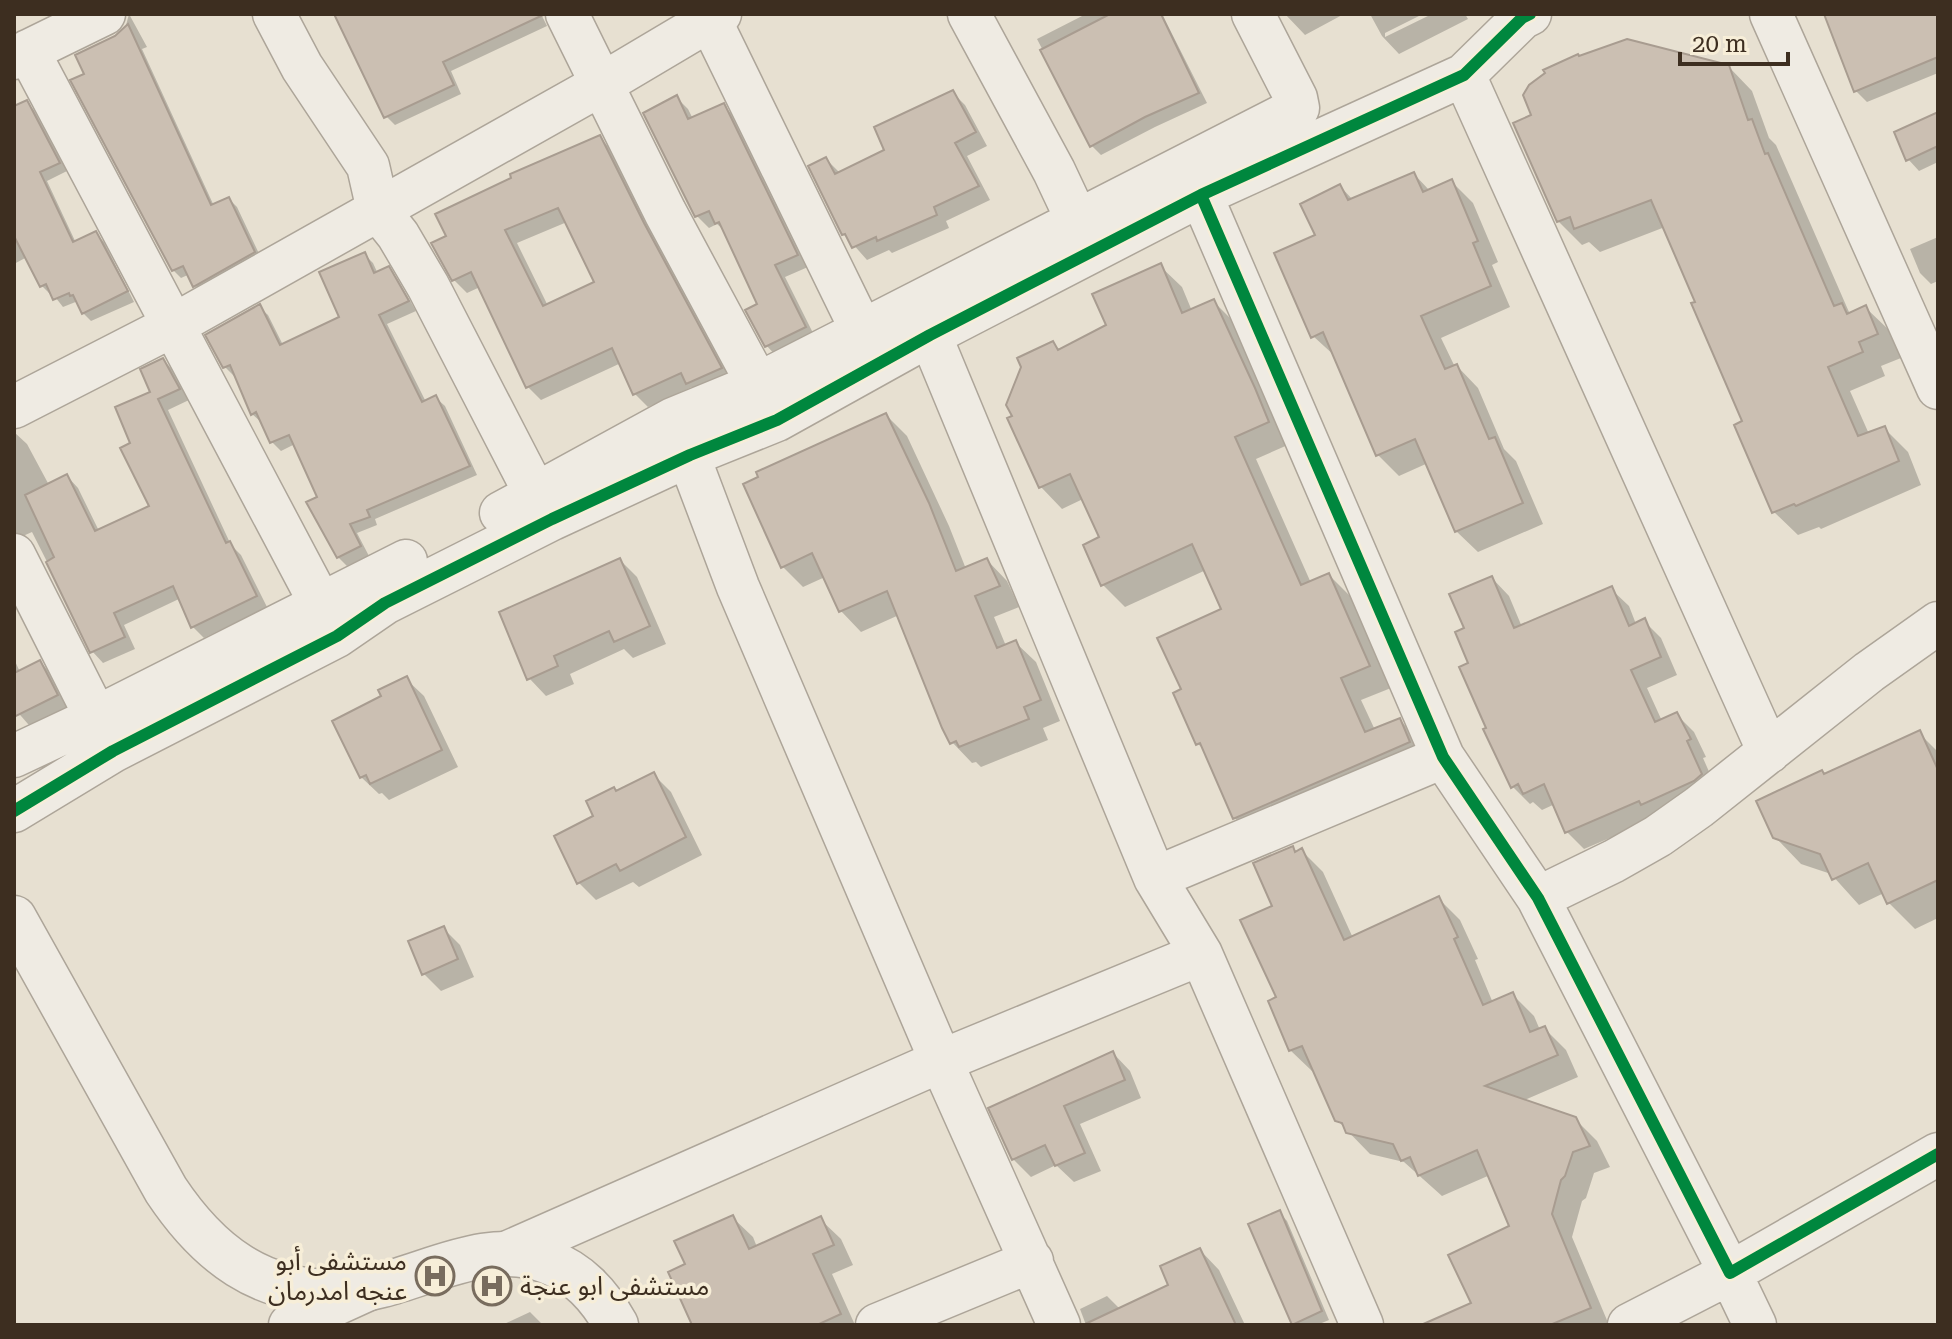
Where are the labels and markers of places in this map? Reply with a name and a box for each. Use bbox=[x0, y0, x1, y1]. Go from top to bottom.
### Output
place label: مستشفى أبو عنجه امدرمان bbox=[268, 1245, 407, 1306]
hospital icon: مستشفى أبو عنجه امدرمان bbox=[414, 1255, 456, 1297]
hospital icon: مستشفى ابو عنجة bbox=[471, 1265, 513, 1307]
place label: مستشفى ابو عنجة bbox=[520, 1271, 709, 1301]

